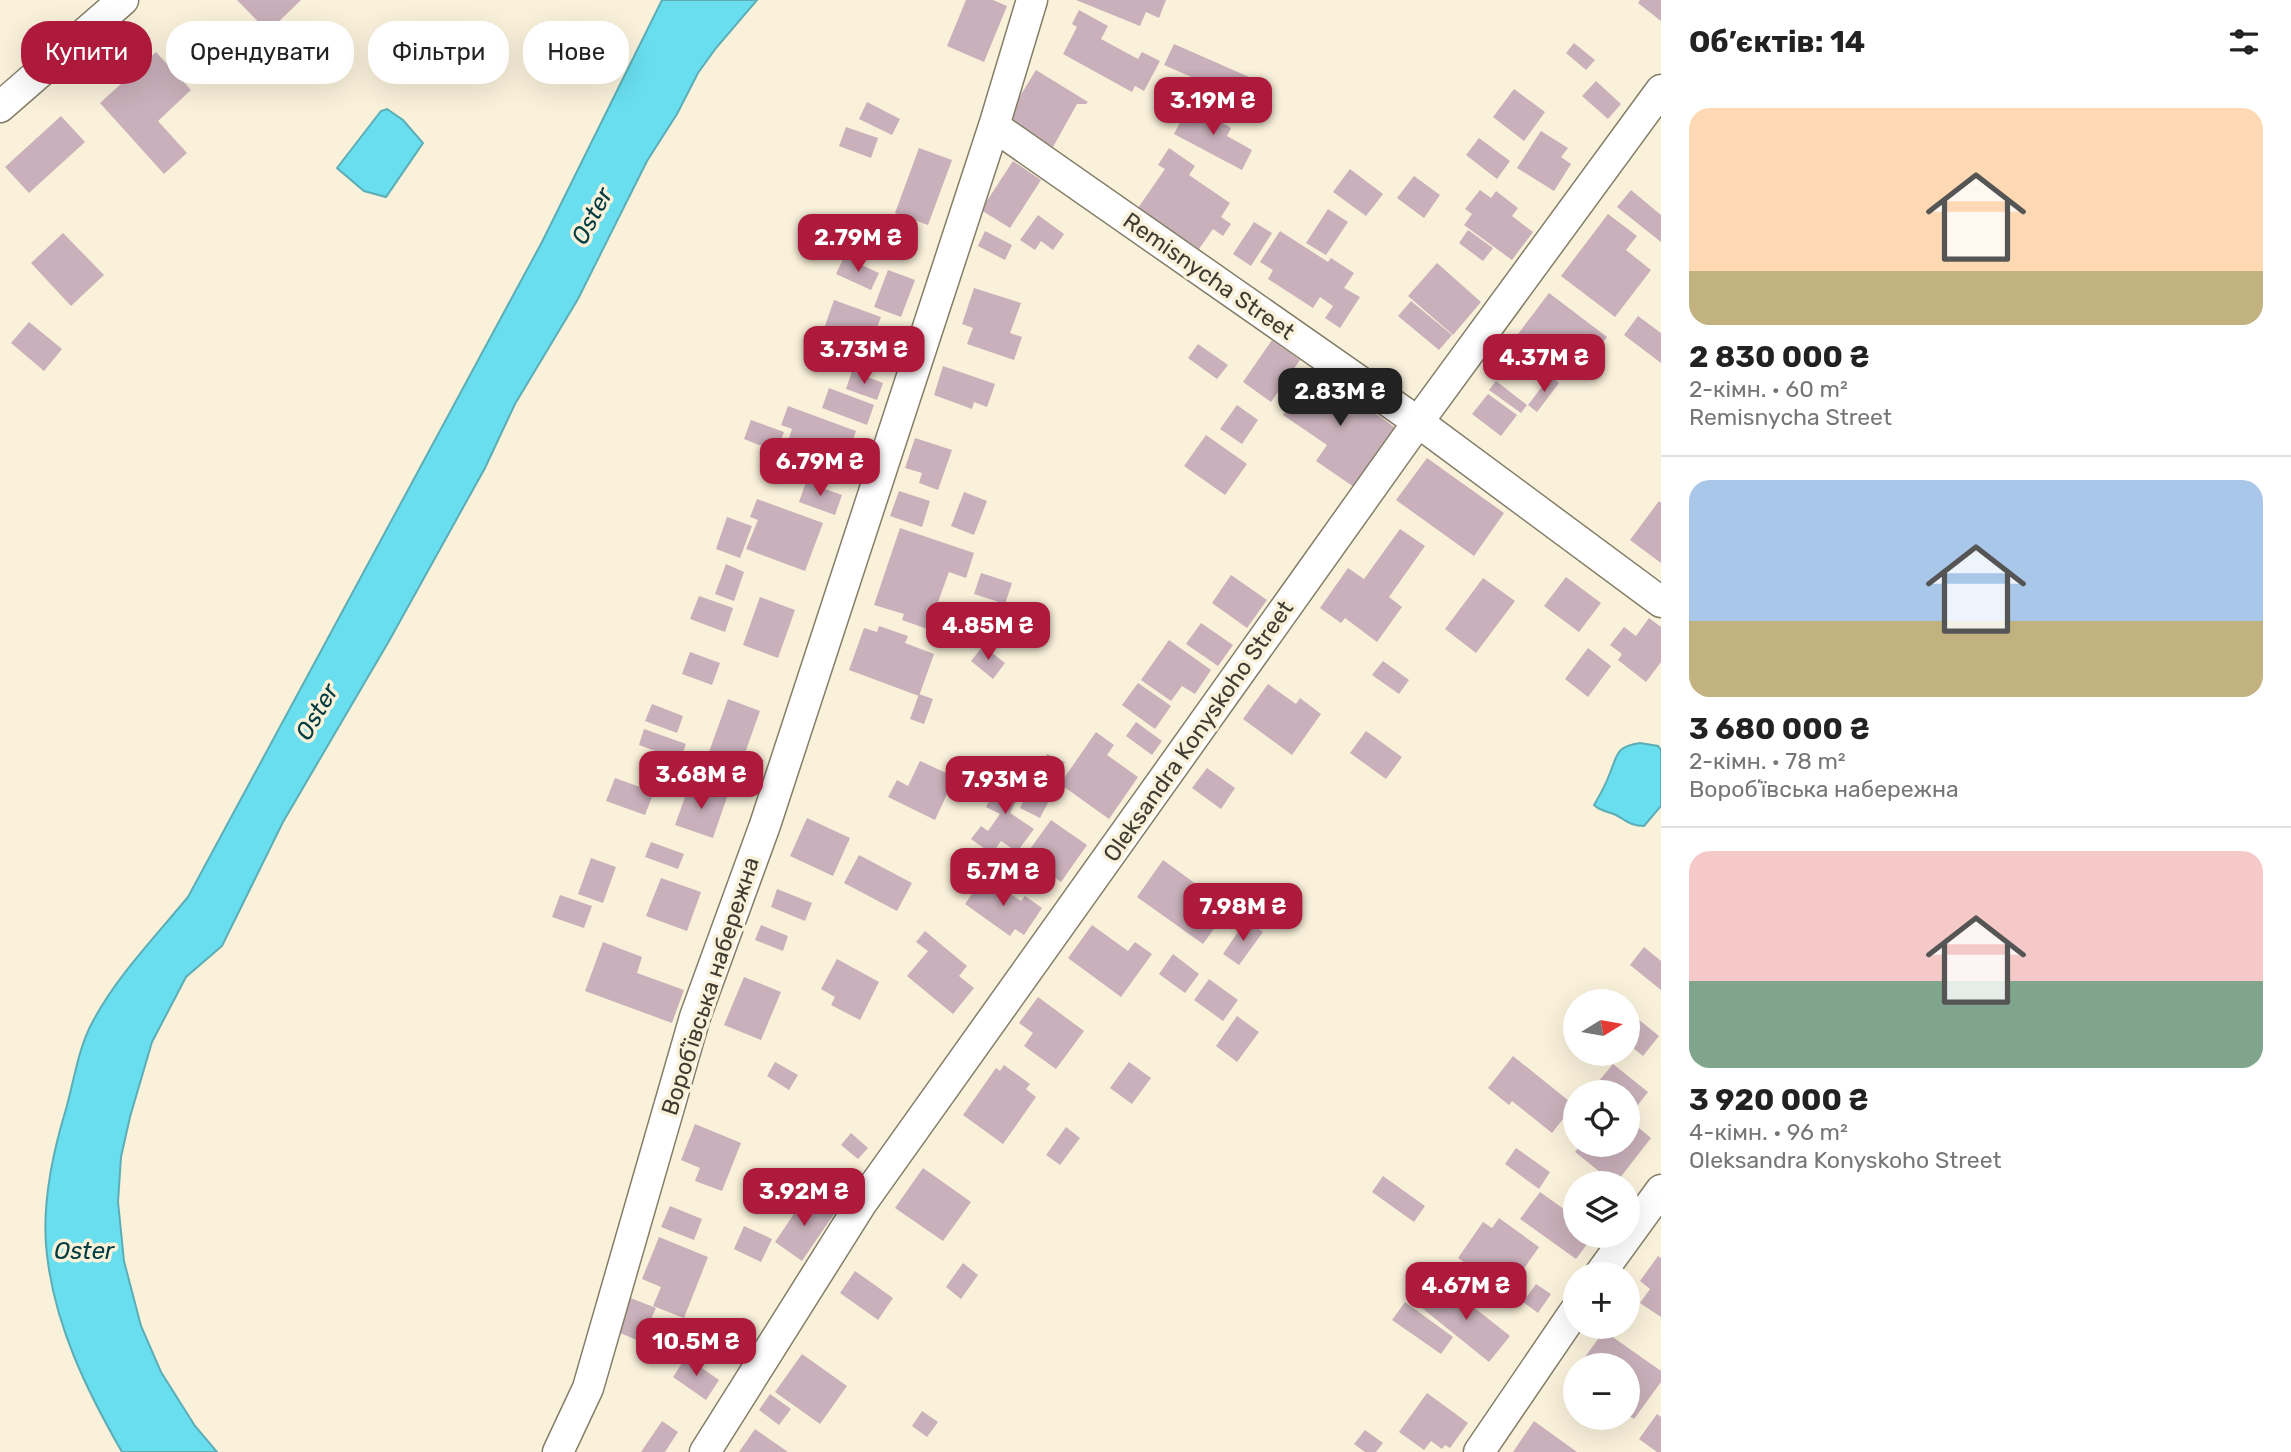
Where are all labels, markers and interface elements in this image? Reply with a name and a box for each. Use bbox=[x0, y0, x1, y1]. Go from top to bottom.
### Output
chip: Купити bbox=[21, 21, 152, 84]
chip: Орендувати bbox=[166, 21, 354, 84]
chip: Фільтри bbox=[368, 21, 509, 84]
chip: Нове bbox=[523, 21, 629, 84]
icon: filters bbox=[2225, 23, 2263, 61]
text: Об’єктів: 14 bbox=[1689, 24, 1865, 60]
pin: 3.19M ₴ bbox=[1148, 78, 1278, 137]
text: 3.19M ₴ bbox=[1170, 86, 1256, 114]
icon: home bbox=[1913, 154, 2039, 280]
water label: Oster bbox=[565, 182, 619, 249]
street label: Remisnycha Street bbox=[1118, 206, 1300, 346]
pin: 2.79M ₴ bbox=[793, 215, 923, 274]
text: 2.79M ₴ bbox=[814, 223, 902, 251]
pin: 3.73M ₴ bbox=[799, 326, 929, 386]
pin: 4.37M ₴ bbox=[1479, 334, 1609, 394]
text: 3.73M ₴ bbox=[820, 335, 908, 363]
text: 2 830 000 ₴ bbox=[1689, 339, 1870, 375]
text: 4.37M ₴ bbox=[1499, 343, 1589, 371]
pin: 2.83M ₴ bbox=[1275, 368, 1405, 428]
text: 2-кімн. · 60 m² bbox=[1689, 375, 1848, 403]
text: 2.83M ₴ bbox=[1294, 377, 1386, 405]
text: Remisnycha Street bbox=[1689, 403, 1892, 431]
pin: 6.79M ₴ bbox=[755, 438, 885, 498]
text: 6.79M ₴ bbox=[776, 447, 864, 475]
icon: home bbox=[1913, 526, 2039, 652]
street label: Oleksandra Konyskoho Street bbox=[1097, 595, 1299, 867]
pin: 4.85M ₴ bbox=[923, 602, 1053, 662]
text: 4.85M ₴ bbox=[942, 611, 1034, 639]
water label: Oster bbox=[290, 678, 345, 745]
text: 3 680 000 ₴ bbox=[1689, 711, 1870, 747]
text: 2-кімн. · 78 m² bbox=[1689, 747, 1846, 775]
pin: 3.68M ₴ bbox=[636, 752, 766, 811]
pin: 7.93M ₴ bbox=[940, 756, 1070, 816]
text: 3.68M ₴ bbox=[655, 760, 747, 788]
text: 7.93M ₴ bbox=[962, 765, 1048, 793]
text: Воробʼївська набережна bbox=[1689, 775, 1959, 803]
pin: 5.7M ₴ bbox=[946, 848, 1060, 908]
street label: Воробʼївська набережна bbox=[655, 853, 765, 1119]
text: 5.7M ₴ bbox=[966, 857, 1040, 885]
pin: 7.98M ₴ bbox=[1178, 884, 1308, 943]
text: 7.98M ₴ bbox=[1199, 892, 1287, 920]
icon: home bbox=[1913, 897, 2039, 1023]
north arrow bbox=[1563, 989, 1640, 1066]
map controls bbox=[1563, 989, 1640, 1430]
button: locate bbox=[1563, 1080, 1640, 1157]
text: 3 920 000 ₴ bbox=[1689, 1082, 1869, 1118]
text: 4-кімн. · 96 m² bbox=[1689, 1118, 1848, 1146]
text: Oleksandra Konyskoho Street bbox=[1689, 1146, 2001, 1174]
pin: 3.92M ₴ bbox=[739, 1168, 869, 1228]
button: layers bbox=[1563, 1171, 1640, 1248]
text: 3.92M ₴ bbox=[759, 1177, 849, 1205]
water label: Oster bbox=[54, 1237, 115, 1265]
pin: 4.67M ₴ bbox=[1401, 1262, 1531, 1322]
button: + bbox=[1563, 1262, 1640, 1339]
text: 4.67M ₴ bbox=[1422, 1271, 1510, 1299]
pin: 10.5M ₴ bbox=[631, 1318, 761, 1378]
text: 10.5M ₴ bbox=[652, 1327, 740, 1355]
button: − bbox=[1563, 1353, 1640, 1430]

